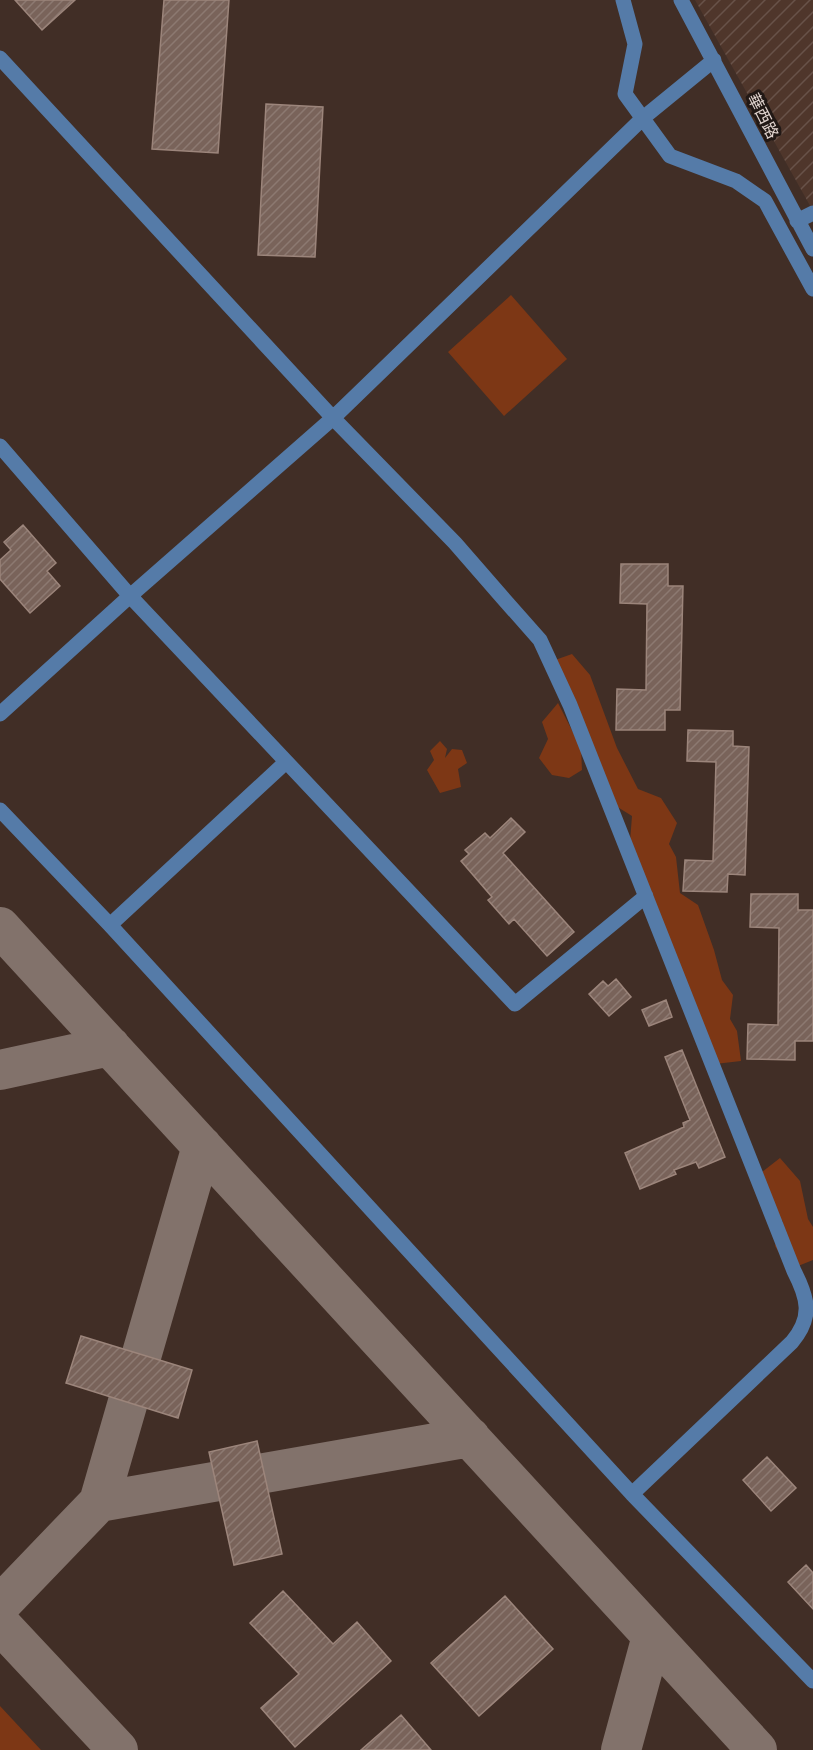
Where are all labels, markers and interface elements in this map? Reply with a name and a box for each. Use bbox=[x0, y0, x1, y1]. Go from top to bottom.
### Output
street label: 華西路 bbox=[745, 91, 781, 141]

